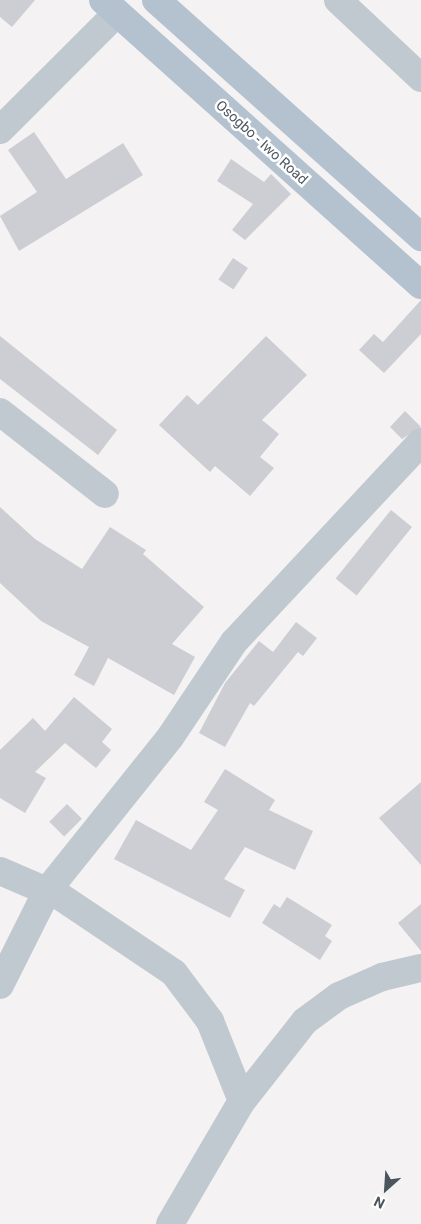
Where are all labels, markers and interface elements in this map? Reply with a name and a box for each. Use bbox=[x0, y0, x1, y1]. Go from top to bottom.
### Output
street label: Osogbo - Iwo Road bbox=[213, 97, 311, 187]
north arrow bbox=[361, 1164, 411, 1214]
text: N bbox=[371, 1193, 387, 1212]

